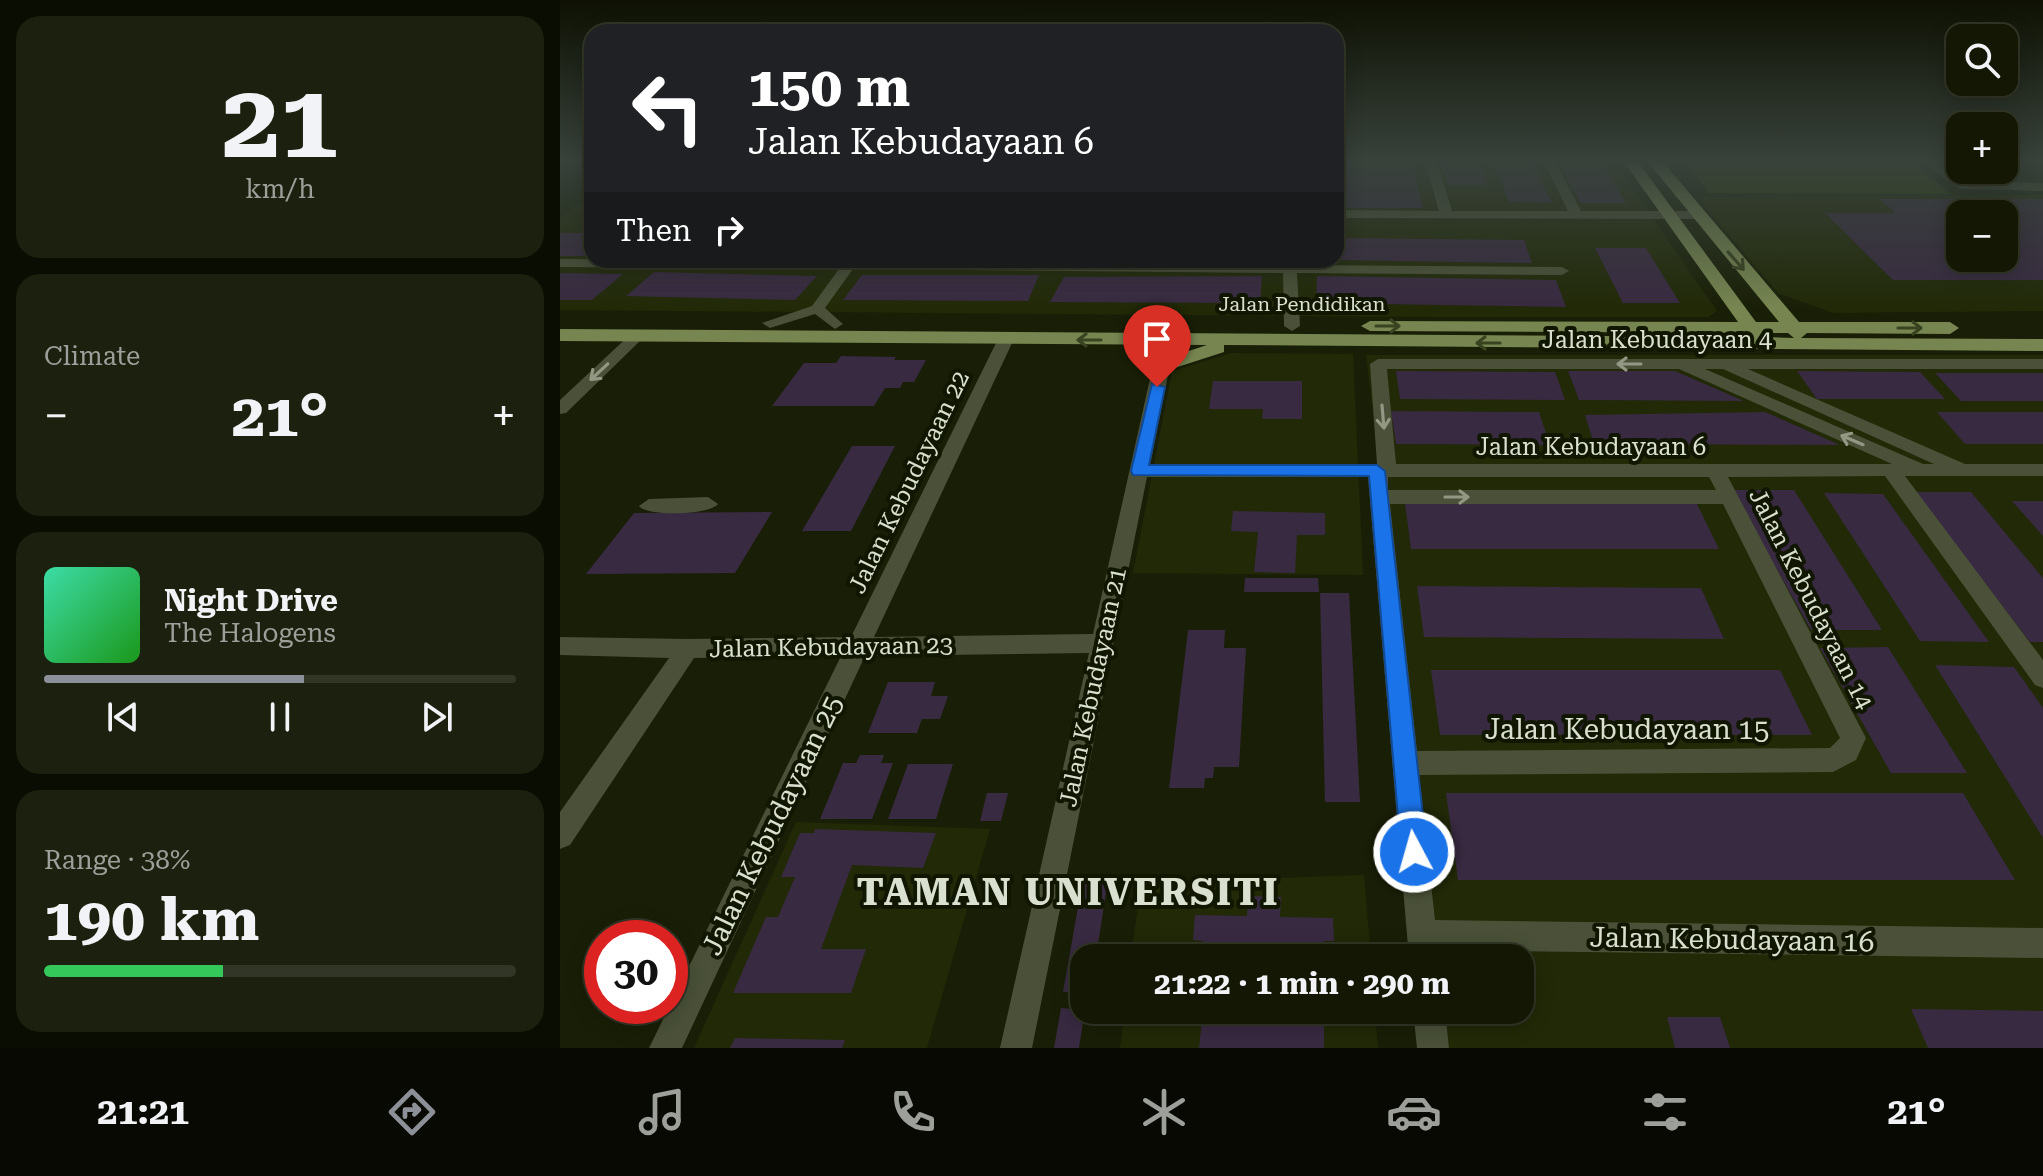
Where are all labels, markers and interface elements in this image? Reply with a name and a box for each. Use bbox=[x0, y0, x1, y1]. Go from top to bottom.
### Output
map controls bbox=[1946, 24, 2018, 272]
button: search bbox=[1946, 24, 2018, 96]
text: 150 m bbox=[748, 54, 910, 120]
icon: left bbox=[616, 56, 720, 160]
text: 21 bbox=[222, 61, 338, 182]
button: + bbox=[1946, 112, 2018, 184]
text: Jalan Kebudayaan 6 bbox=[748, 121, 1094, 163]
text: km/h bbox=[245, 174, 315, 204]
button: − bbox=[1946, 200, 2018, 272]
icon: right bbox=[707, 208, 751, 252]
text: Then bbox=[616, 213, 691, 248]
one-way arrow bbox=[1727, 251, 1745, 271]
street label: Jalan Pendidikan bbox=[1218, 292, 1386, 316]
pin bbox=[1123, 305, 1191, 387]
icon: arrive bbox=[1135, 317, 1179, 361]
one-way arrow bbox=[1374, 318, 1401, 334]
one-way arrow bbox=[1896, 320, 1923, 335]
street label: Jalan Kebudayaan 4 bbox=[1542, 326, 1773, 354]
one-way arrow bbox=[1076, 333, 1103, 348]
one-way arrow bbox=[1475, 336, 1502, 351]
text: Climate bbox=[44, 341, 140, 371]
one-way arrow bbox=[1616, 356, 1643, 372]
one-way arrow bbox=[589, 363, 609, 382]
street label: Jalan Kebudayaan 22 bbox=[843, 366, 975, 598]
text: 21° bbox=[231, 380, 329, 451]
text: − bbox=[44, 390, 69, 442]
text: + bbox=[491, 390, 516, 442]
one-way arrow bbox=[1376, 403, 1391, 430]
one-way arrow bbox=[1840, 431, 1865, 446]
street label: Jalan Kebudayaan 6 bbox=[1476, 433, 1706, 461]
street label: Jalan Kebudayaan 14 bbox=[1743, 484, 1879, 715]
one-way arrow bbox=[1443, 489, 1470, 505]
street label: Jalan Kebudayaan 21 bbox=[1054, 565, 1132, 809]
text: Night Drive bbox=[164, 583, 338, 618]
text: The Halogens bbox=[164, 618, 336, 648]
street label: Jalan Kebudayaan 23 bbox=[709, 631, 953, 663]
street label: Jalan Kebudayaan 25 bbox=[695, 690, 850, 960]
icon: previous bbox=[101, 695, 145, 739]
icon: pause bbox=[258, 695, 302, 739]
icon: next bbox=[415, 695, 459, 739]
street label: Jalan Kebudayaan 15 bbox=[1485, 713, 1769, 746]
position arrow bbox=[1372, 810, 1456, 894]
text: Range · 38% bbox=[44, 845, 190, 875]
district label: TAMAN UNIVERSITI bbox=[856, 870, 1280, 914]
text: 190 km bbox=[44, 884, 259, 955]
speed limit sign: 30 bbox=[584, 920, 688, 1024]
street label: Jalan Kebudayaan 16 bbox=[1589, 921, 1875, 958]
text: 21:22 · 1 min · 290 m bbox=[1154, 966, 1450, 1001]
icon: directions bbox=[384, 1084, 440, 1140]
icon: music bbox=[634, 1084, 690, 1140]
icon: phone bbox=[885, 1084, 941, 1140]
icon: climate bbox=[1136, 1084, 1192, 1140]
icon: car bbox=[1386, 1084, 1442, 1140]
icon: filters bbox=[1637, 1084, 1693, 1140]
text: 21:21 bbox=[97, 1091, 189, 1133]
text: 21° bbox=[1887, 1091, 1946, 1133]

